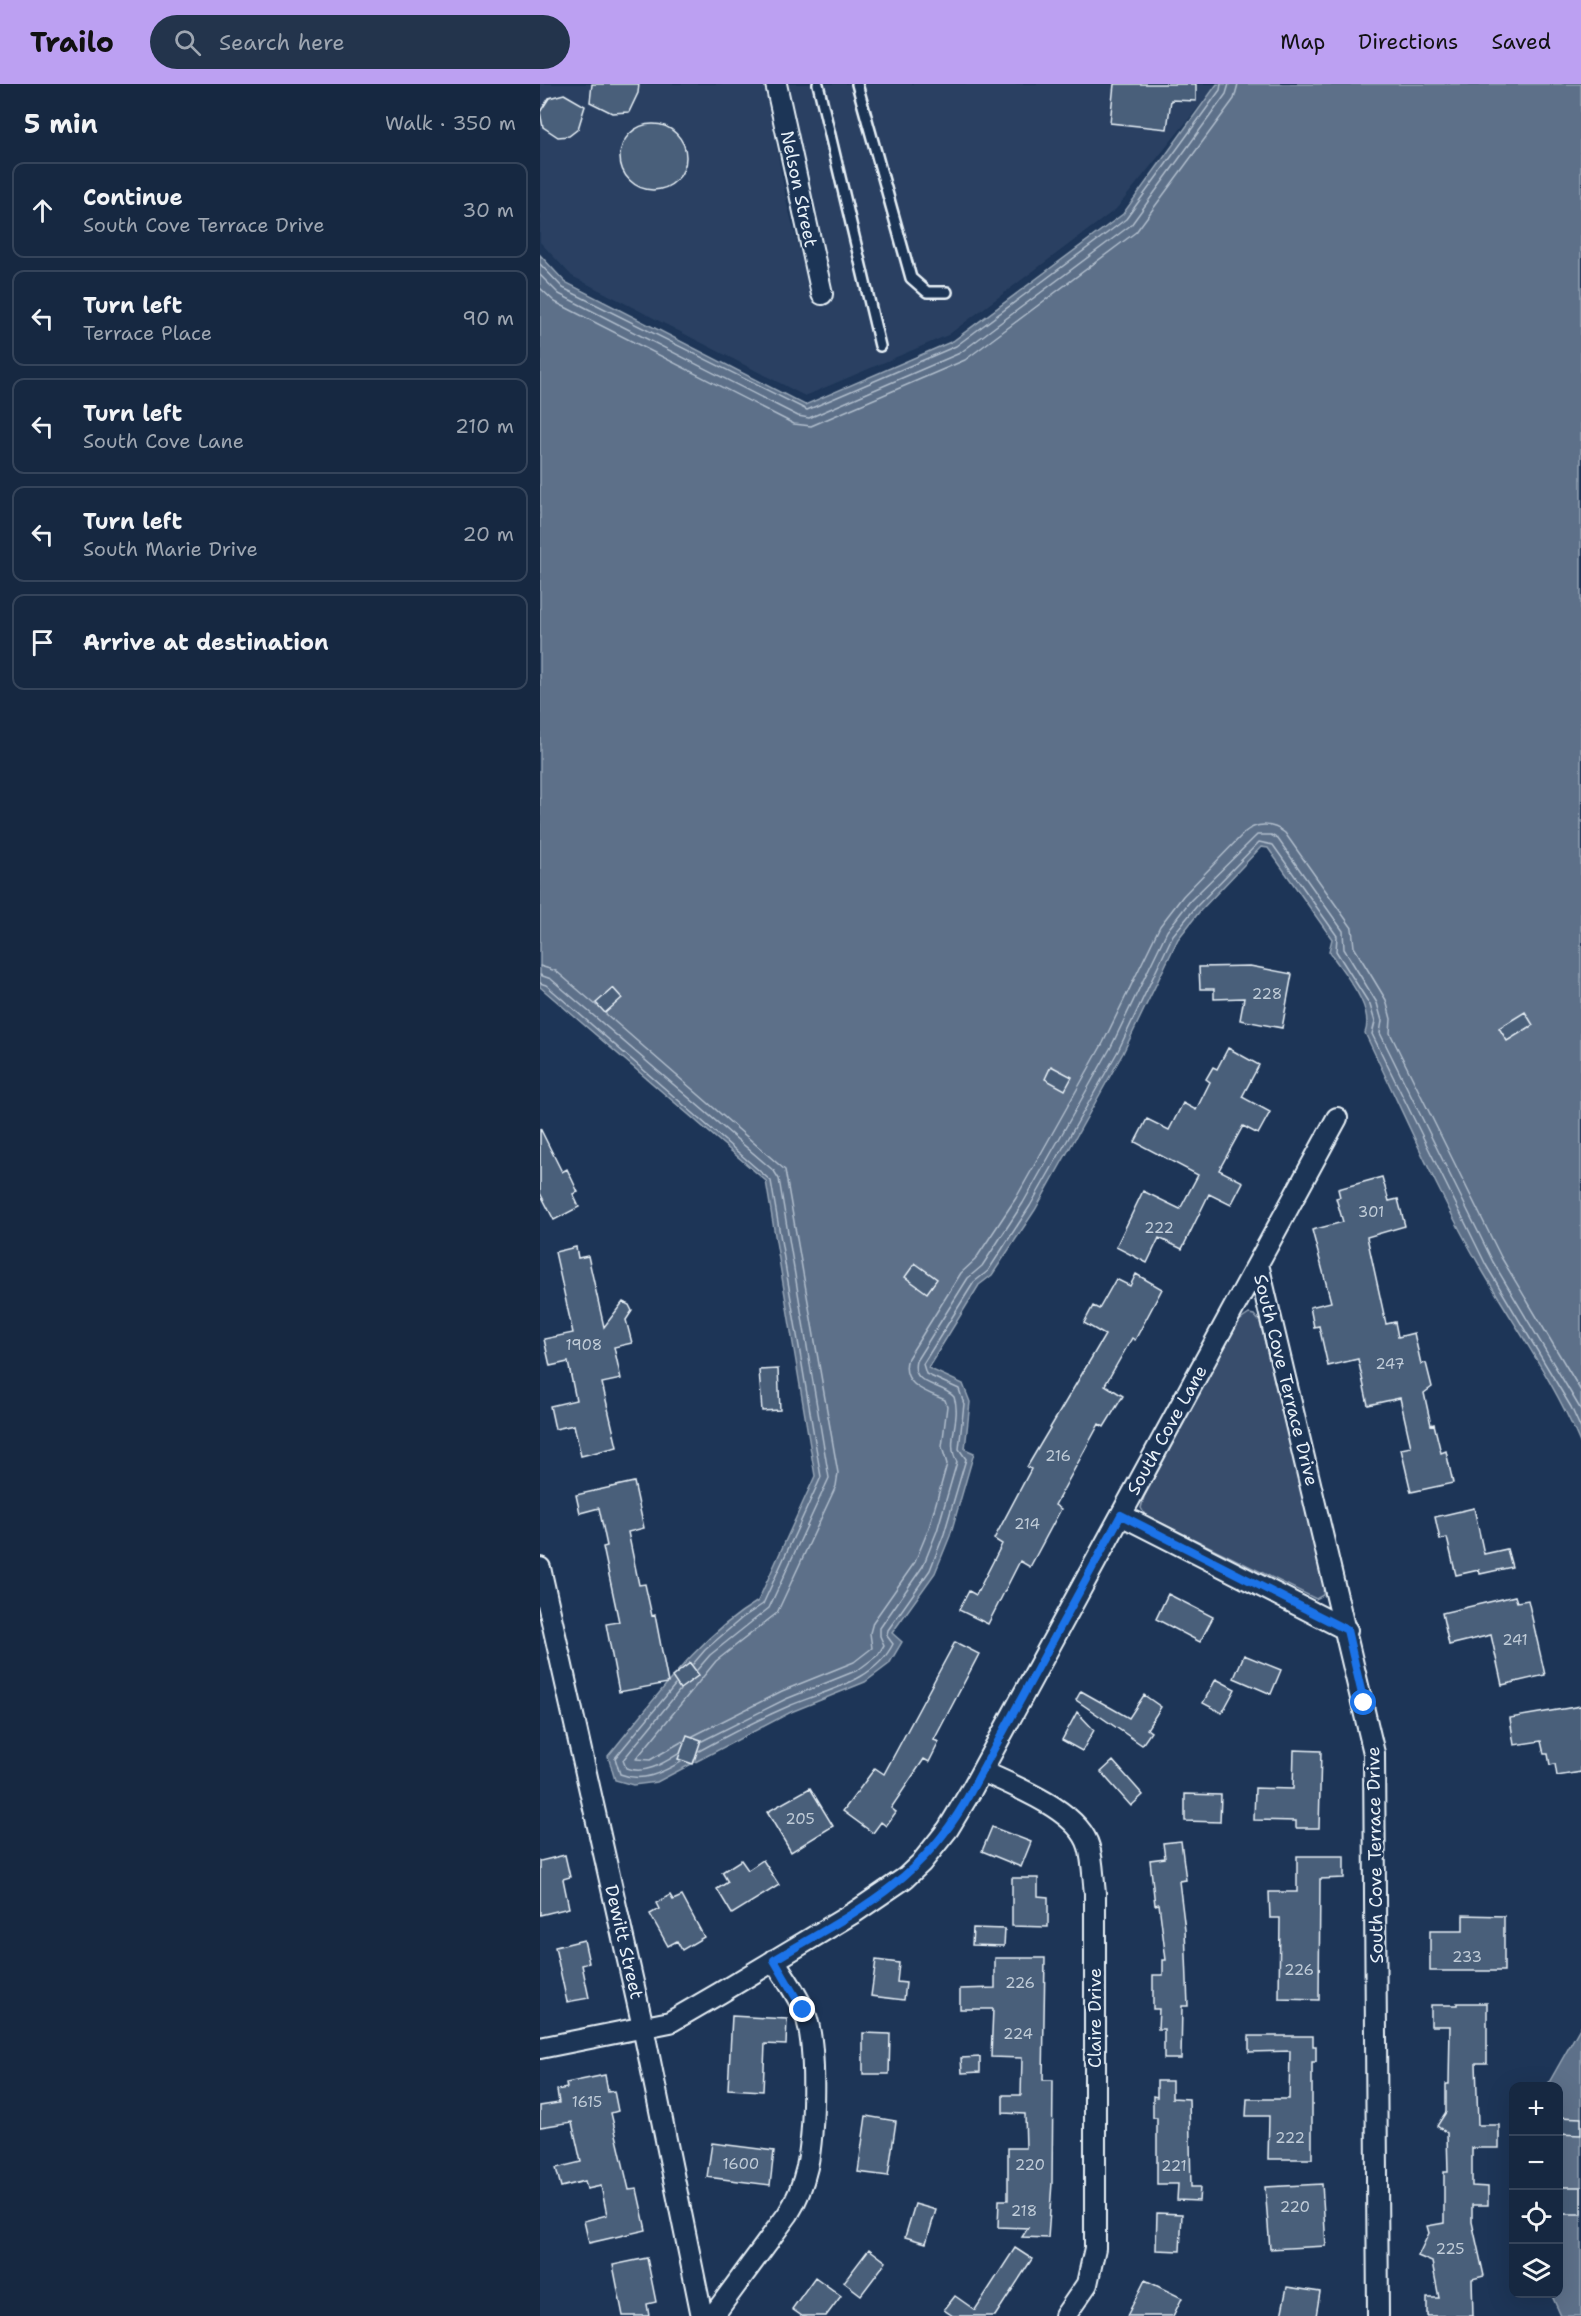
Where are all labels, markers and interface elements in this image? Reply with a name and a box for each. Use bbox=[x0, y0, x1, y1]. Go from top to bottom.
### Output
search box bbox=[150, 15, 570, 69]
text: Trailo bbox=[30, 23, 114, 61]
icon: search bbox=[171, 26, 204, 59]
text: Search here bbox=[219, 28, 345, 57]
text: Map bbox=[1280, 28, 1325, 56]
text: Directions bbox=[1358, 28, 1458, 56]
text: Saved bbox=[1491, 28, 1551, 56]
text: 5 min bbox=[24, 106, 98, 141]
text: Walk · 350 m bbox=[385, 110, 516, 136]
street label: Nelson Street bbox=[775, 129, 823, 250]
text: Continue bbox=[83, 183, 183, 212]
icon: ahead bbox=[26, 194, 59, 227]
text: 30 m bbox=[462, 197, 514, 223]
text: South Cove Terrace Drive bbox=[83, 212, 325, 238]
text: Turn left bbox=[83, 291, 182, 320]
icon: left bbox=[26, 302, 59, 335]
text: 90 m bbox=[462, 305, 514, 331]
text: Terrace Place bbox=[83, 320, 212, 346]
text: Turn left bbox=[83, 399, 182, 428]
icon: left bbox=[26, 410, 59, 443]
text: 210 m bbox=[455, 413, 514, 439]
text: South Cove Lane bbox=[83, 428, 244, 454]
text: Turn left bbox=[83, 507, 182, 536]
icon: left bbox=[26, 518, 59, 551]
text: 20 m bbox=[463, 521, 514, 547]
text: South Marie Drive bbox=[83, 536, 258, 562]
icon: arrive bbox=[26, 626, 59, 659]
text: Arrive at destination bbox=[83, 628, 329, 657]
house number: 228 bbox=[1252, 984, 1282, 1004]
house number: 301 bbox=[1358, 1202, 1384, 1222]
house number: 222 bbox=[1144, 1218, 1174, 1238]
street label: South Cove Terrace Drive bbox=[1248, 1272, 1324, 1488]
house number: 1908 bbox=[566, 1335, 602, 1355]
house number: 247 bbox=[1375, 1354, 1405, 1374]
street label: South Cove Lane bbox=[1121, 1361, 1213, 1499]
house number: 216 bbox=[1045, 1446, 1071, 1466]
house number: 214 bbox=[1014, 1514, 1040, 1534]
house number: 241 bbox=[1502, 1630, 1528, 1650]
route start bbox=[1350, 1689, 1376, 1715]
street label: South Cove Terrace Drive bbox=[1361, 1746, 1389, 1964]
house number: 205 bbox=[785, 1809, 815, 1829]
street label: Dewitt Street bbox=[599, 1883, 649, 2002]
house number: 233 bbox=[1452, 1947, 1482, 1967]
house number: 226 bbox=[1284, 1960, 1314, 1980]
street label: Claire Drive bbox=[1083, 1968, 1107, 2068]
house number: 226 bbox=[1005, 1973, 1035, 1993]
route end bbox=[789, 1996, 815, 2022]
house number: 224 bbox=[1003, 2024, 1033, 2044]
map controls bbox=[1509, 2082, 1563, 2298]
button: + bbox=[1509, 2082, 1563, 2136]
house number: 1615 bbox=[572, 2092, 602, 2112]
house number: 222 bbox=[1275, 2128, 1305, 2148]
button: − bbox=[1509, 2136, 1563, 2190]
house number: 1600 bbox=[723, 2154, 759, 2174]
house number: 220 bbox=[1015, 2155, 1045, 2175]
house number: 221 bbox=[1161, 2156, 1187, 2176]
button: locate bbox=[1509, 2190, 1563, 2244]
house number: 220 bbox=[1280, 2197, 1310, 2217]
house number: 218 bbox=[1011, 2201, 1037, 2221]
house number: 225 bbox=[1435, 2239, 1465, 2259]
button: layers bbox=[1509, 2244, 1563, 2298]

